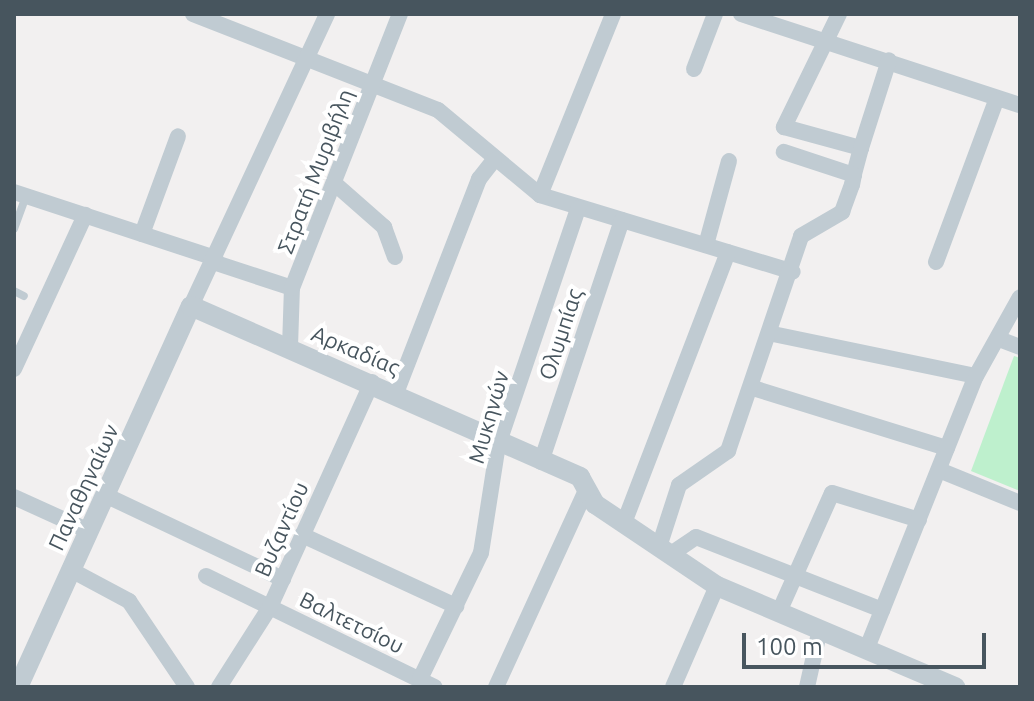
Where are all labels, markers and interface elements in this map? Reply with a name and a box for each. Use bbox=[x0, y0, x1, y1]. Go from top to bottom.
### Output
street label: Στρατή Μυριβήλη bbox=[271, 85, 359, 257]
street label: Ολυμπίας bbox=[533, 285, 587, 383]
street label: Αρκαδίας bbox=[308, 320, 404, 380]
street label: Μυκηνών bbox=[462, 368, 514, 466]
street label: Παναθηναίων bbox=[42, 420, 124, 554]
street label: Βυζαντίου bbox=[248, 478, 314, 580]
street label: Βαλτετσίου bbox=[296, 585, 408, 659]
scale bar bbox=[746, 617, 990, 667]
text: 100 m bbox=[756, 633, 823, 660]

